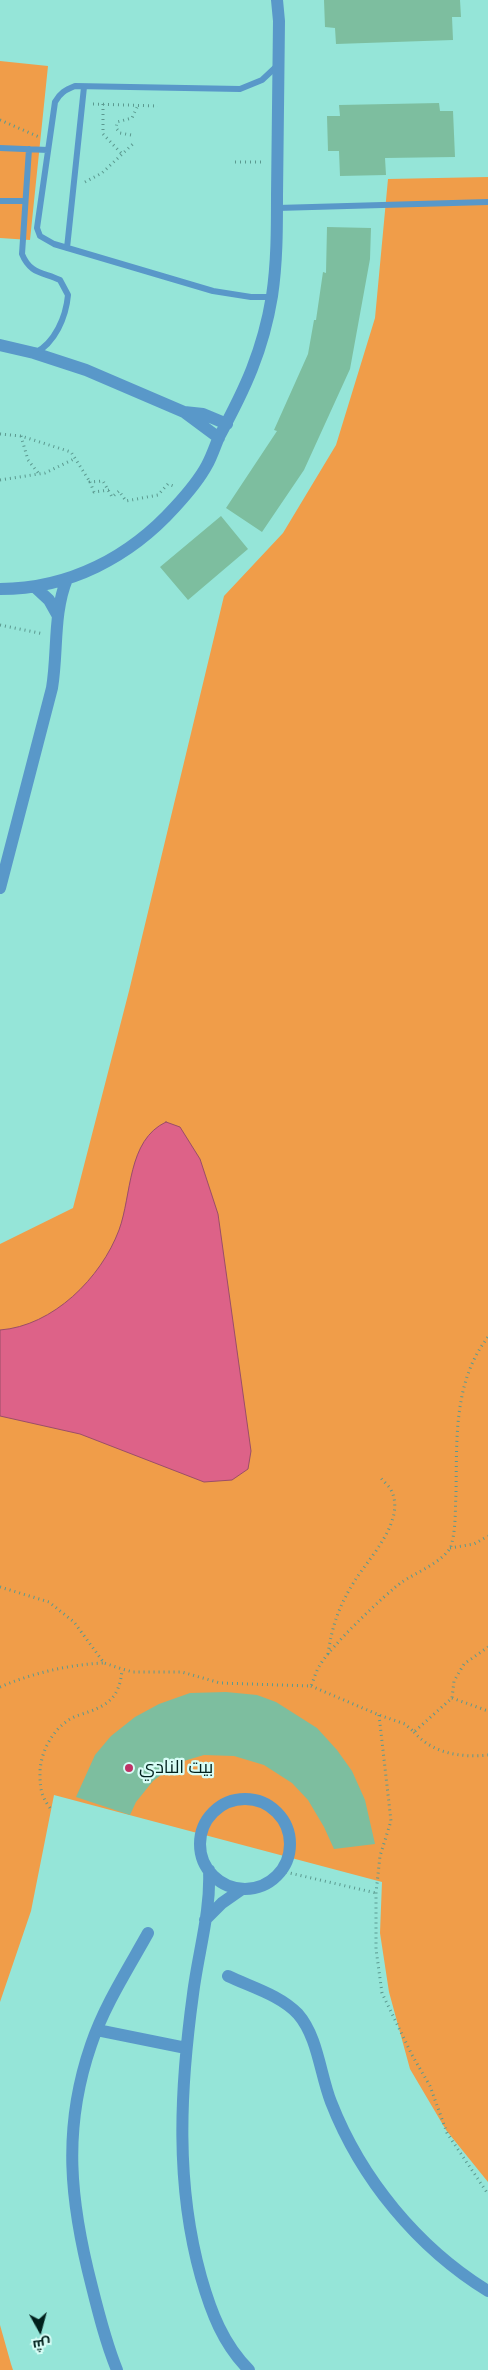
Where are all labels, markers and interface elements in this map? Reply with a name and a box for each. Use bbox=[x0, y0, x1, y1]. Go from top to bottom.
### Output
place label: بيت النادي bbox=[139, 1757, 213, 1779]
marker: بيت النادي bbox=[123, 1762, 135, 1774]
north arrow bbox=[15, 2305, 65, 2355]
text: ش bbox=[32, 2335, 52, 2355]

